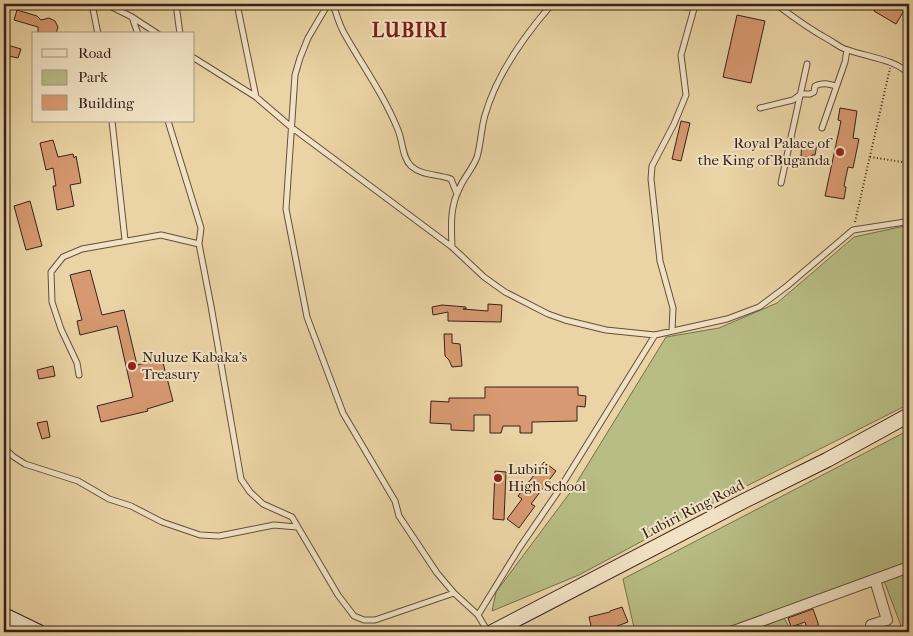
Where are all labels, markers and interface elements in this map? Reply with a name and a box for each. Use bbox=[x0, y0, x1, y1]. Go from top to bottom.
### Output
district label: LUBIRI bbox=[372, 19, 448, 42]
legend bbox=[32, 32, 195, 122]
text: Road bbox=[78, 44, 112, 62]
text: Park bbox=[78, 68, 108, 86]
text: Building bbox=[78, 94, 135, 112]
place label: Royal Palace of the King of Buganda bbox=[698, 134, 833, 169]
marker: Royal Palace of the King of Buganda bbox=[834, 146, 846, 158]
place label: Nuluze Kabaka's Treasury bbox=[142, 348, 248, 383]
marker: Nuluze Kabaka's Treasury bbox=[126, 360, 138, 372]
place label: Lubiri High School bbox=[508, 460, 586, 495]
marker: Lubiri High School bbox=[492, 472, 504, 484]
street label: Lubiri Ring Road bbox=[639, 475, 748, 543]

